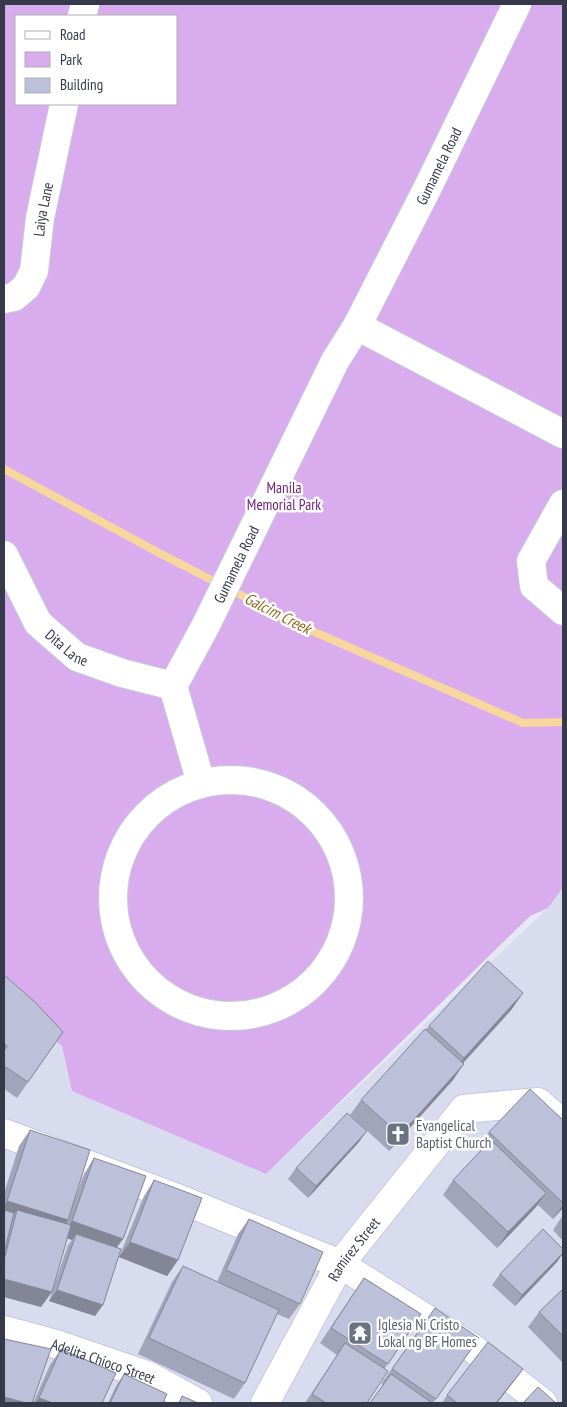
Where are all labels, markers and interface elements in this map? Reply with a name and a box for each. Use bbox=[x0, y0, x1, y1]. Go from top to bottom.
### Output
legend bbox=[15, 15, 178, 105]
text: Road bbox=[60, 25, 86, 44]
text: Park bbox=[60, 50, 82, 69]
text: Building bbox=[60, 75, 103, 94]
street label: Gumamela Road bbox=[411, 124, 465, 208]
street label: Laiya Lane bbox=[28, 180, 57, 237]
park label: Manila Memorial Park bbox=[247, 478, 321, 514]
street label: Gumamela Road bbox=[209, 522, 263, 606]
water label: Galcim Creek bbox=[241, 588, 316, 639]
street label: Dita Lane bbox=[42, 625, 90, 670]
place label: Evangelical Baptist Church bbox=[416, 1116, 491, 1152]
church icon: Evangelical Baptist Church bbox=[385, 1121, 411, 1147]
street label: Ramirez Street bbox=[323, 1213, 384, 1284]
place label: Iglesia Ni Cristo Lokal ng BF Homes bbox=[378, 1315, 477, 1351]
temple icon: Iglesia Ni Cristo Lokal ng BF Homes bbox=[347, 1320, 373, 1346]
street label: Adelita Chioco Street bbox=[49, 1334, 159, 1387]

